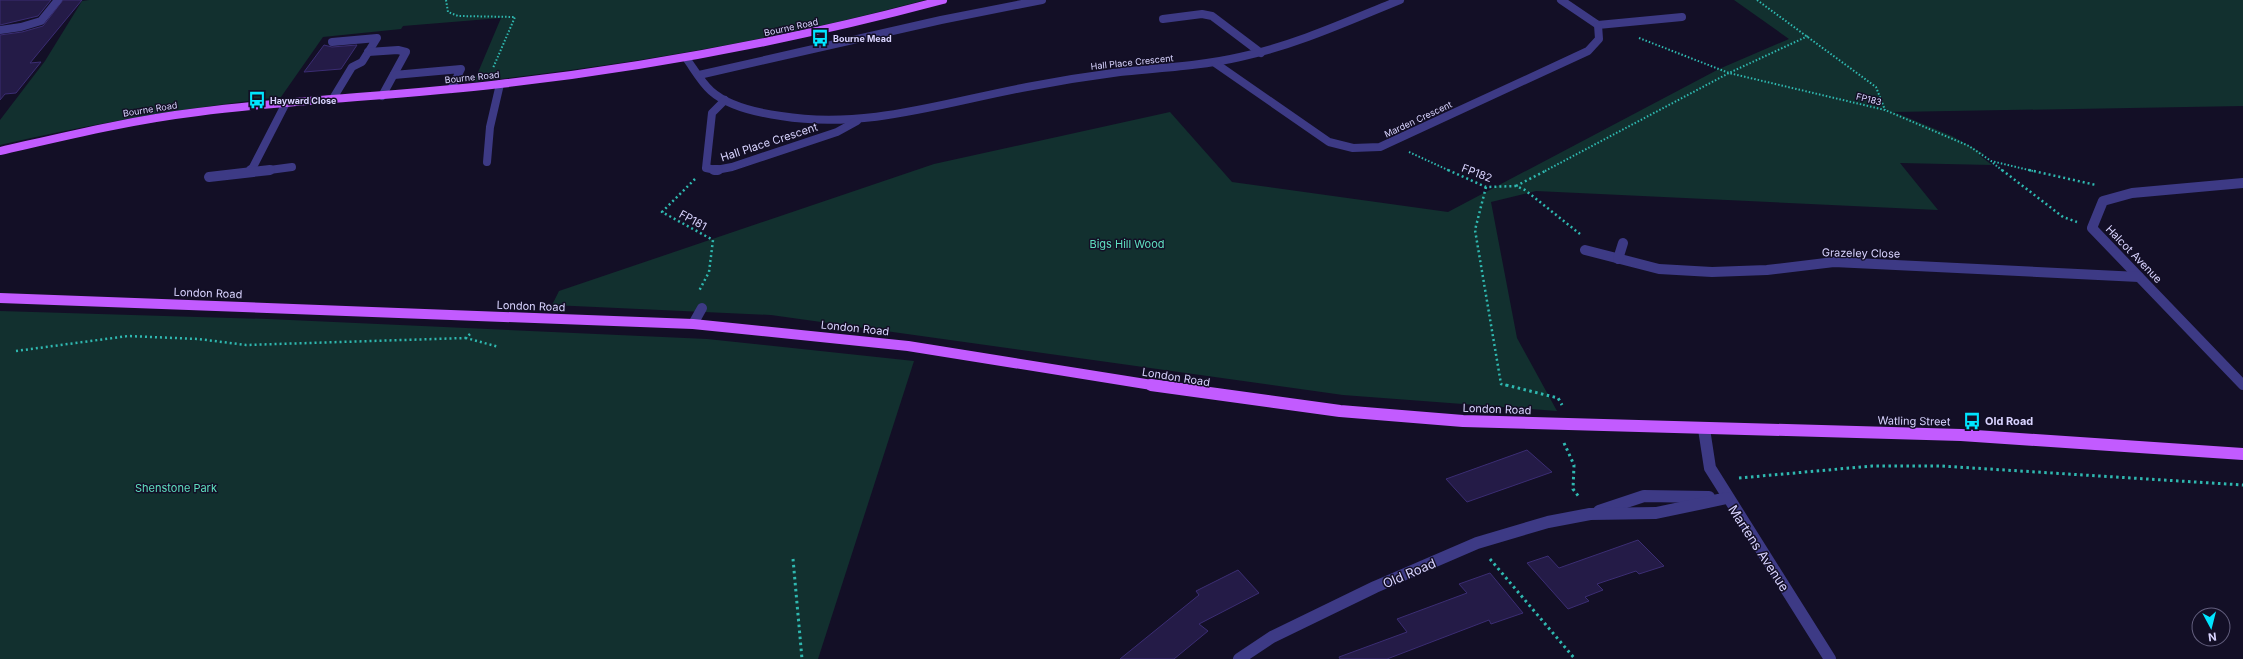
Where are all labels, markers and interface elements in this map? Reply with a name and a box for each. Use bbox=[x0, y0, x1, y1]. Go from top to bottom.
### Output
street label: Bourne Road bbox=[763, 16, 819, 38]
bus stop icon: Bourne Mead bbox=[810, 28, 830, 48]
place label: Bourne Mead bbox=[833, 33, 892, 44]
street label: Hall Place Crescent bbox=[1090, 52, 1174, 72]
street label: Bourne Road bbox=[444, 69, 500, 85]
bus stop icon: Hayward Close bbox=[247, 90, 267, 110]
street label: FP183 bbox=[1855, 91, 1883, 108]
place label: Hayward Close bbox=[270, 95, 337, 106]
street label: Marden Crescent bbox=[1382, 98, 1454, 140]
street label: Bourne Road bbox=[122, 99, 178, 119]
street label: Hall Place Crescent bbox=[719, 120, 820, 164]
street label: FP182 bbox=[1460, 161, 1494, 185]
street label: FP181 bbox=[677, 207, 709, 233]
street label: Halcot Avenue bbox=[2103, 222, 2165, 286]
park label: Bigs Hill Wood bbox=[1090, 237, 1164, 251]
street label: Grazeley Close bbox=[1822, 245, 1900, 261]
street label: London Road bbox=[173, 285, 243, 301]
street label: London Road bbox=[496, 298, 566, 314]
street label: London Road bbox=[820, 317, 890, 339]
street label: London Road bbox=[1141, 365, 1211, 389]
street label: London Road bbox=[1462, 401, 1532, 417]
bus stop icon: Old Road bbox=[1962, 411, 1982, 431]
street label: Watling Street bbox=[1878, 413, 1951, 429]
place label: Old Road bbox=[1985, 414, 2033, 428]
park label: Shenstone Park bbox=[135, 481, 217, 495]
street label: Martens Avenue bbox=[1725, 502, 1793, 594]
street label: Old Road bbox=[1380, 555, 1438, 591]
north arrow bbox=[2191, 607, 2231, 647]
text: N bbox=[2207, 629, 2217, 644]

